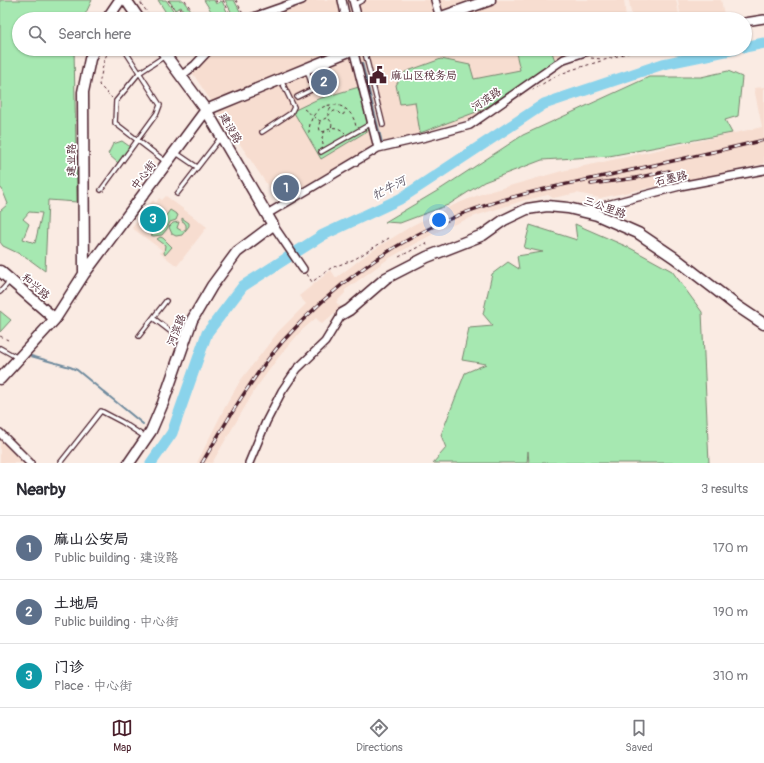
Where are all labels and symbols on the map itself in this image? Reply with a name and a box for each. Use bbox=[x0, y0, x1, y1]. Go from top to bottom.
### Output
public building icon: 麻山区税务局 bbox=[368, 65, 388, 85]
pin: 2 bbox=[311, 67, 337, 97]
place label: 麻山区税务局 bbox=[391, 69, 457, 82]
street label: 河滨路 bbox=[469, 85, 504, 114]
street label: 建设路 bbox=[217, 111, 244, 146]
street label: 建业路 bbox=[65, 144, 78, 177]
street label: 中心街 bbox=[128, 157, 159, 192]
street label: 石墨路 bbox=[654, 168, 689, 189]
water label: 牤牛河 bbox=[370, 172, 410, 204]
pin: 1 bbox=[273, 173, 299, 203]
street label: 三公里路 bbox=[582, 194, 628, 221]
pin: 3 bbox=[140, 204, 166, 234]
your location bbox=[429, 210, 449, 230]
street label: 和兴路 bbox=[19, 271, 52, 302]
street label: 河滨路 bbox=[164, 312, 188, 348]

